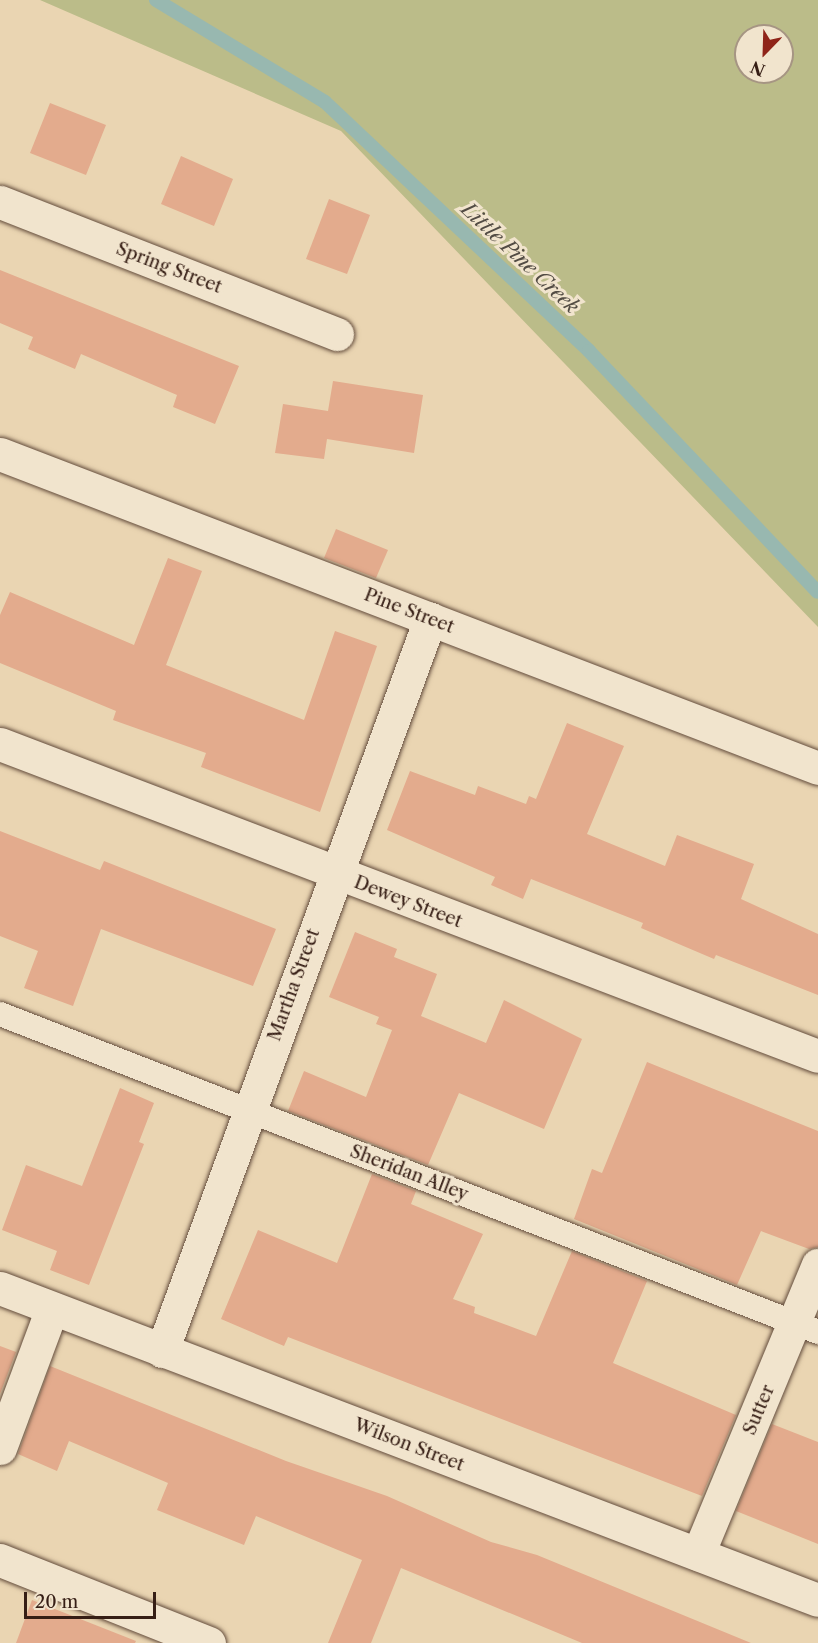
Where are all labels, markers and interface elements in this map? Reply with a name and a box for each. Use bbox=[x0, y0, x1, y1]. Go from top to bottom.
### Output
north arrow bbox=[734, 24, 794, 84]
text: N bbox=[747, 57, 768, 81]
water label: Little Pine Creek bbox=[456, 197, 584, 319]
street label: Spring Street bbox=[113, 238, 225, 298]
street label: Pine Street bbox=[361, 584, 457, 638]
street label: Dewey Street bbox=[351, 871, 465, 933]
street label: Martha Street bbox=[264, 926, 324, 1044]
street label: Sheridan Alley bbox=[347, 1140, 471, 1206]
street label: Sutter bbox=[739, 1382, 779, 1438]
street label: Wilson Street bbox=[351, 1414, 467, 1476]
scale bar bbox=[27, 1580, 159, 1618]
text: 20 m bbox=[35, 1591, 78, 1613]

